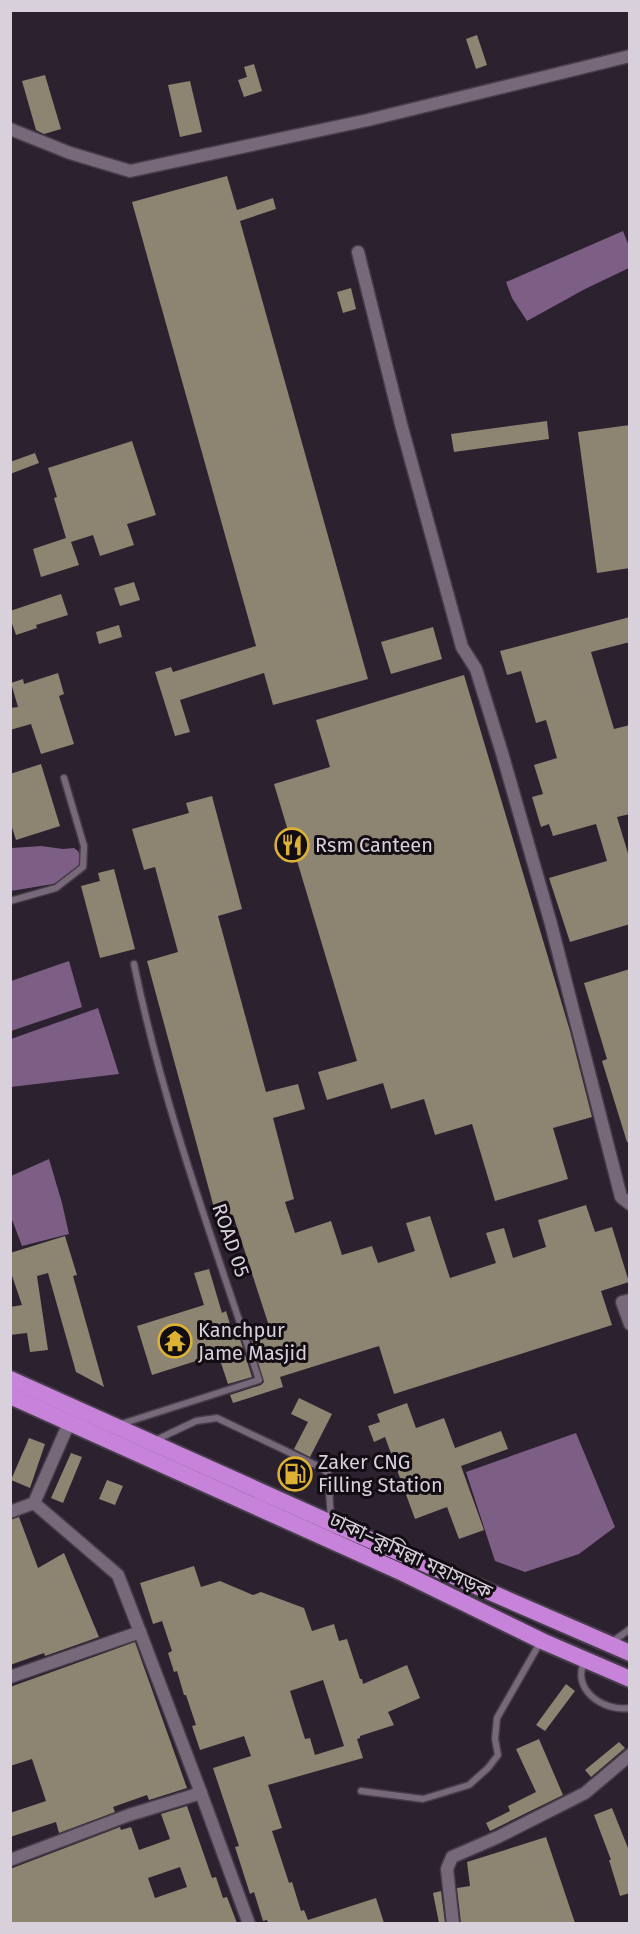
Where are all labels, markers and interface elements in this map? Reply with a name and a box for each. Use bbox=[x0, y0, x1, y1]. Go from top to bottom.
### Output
restaurant icon: Rsm Canteen bbox=[274, 827, 310, 863]
place label: Rsm Canteen bbox=[315, 833, 433, 857]
street label: ROAD 05 bbox=[207, 1200, 255, 1280]
place label: Kanchpur Jame Masjid bbox=[198, 1318, 307, 1365]
temple icon: Kanchpur Jame Masjid bbox=[157, 1323, 193, 1359]
place label: Zaker CNG Filling Station bbox=[318, 1450, 443, 1497]
fuel station icon: Zaker CNG Filling Station bbox=[277, 1456, 313, 1492]
street label: ঢাকা–কুমিল্লা মহাসড়ক bbox=[325, 1506, 497, 1604]

